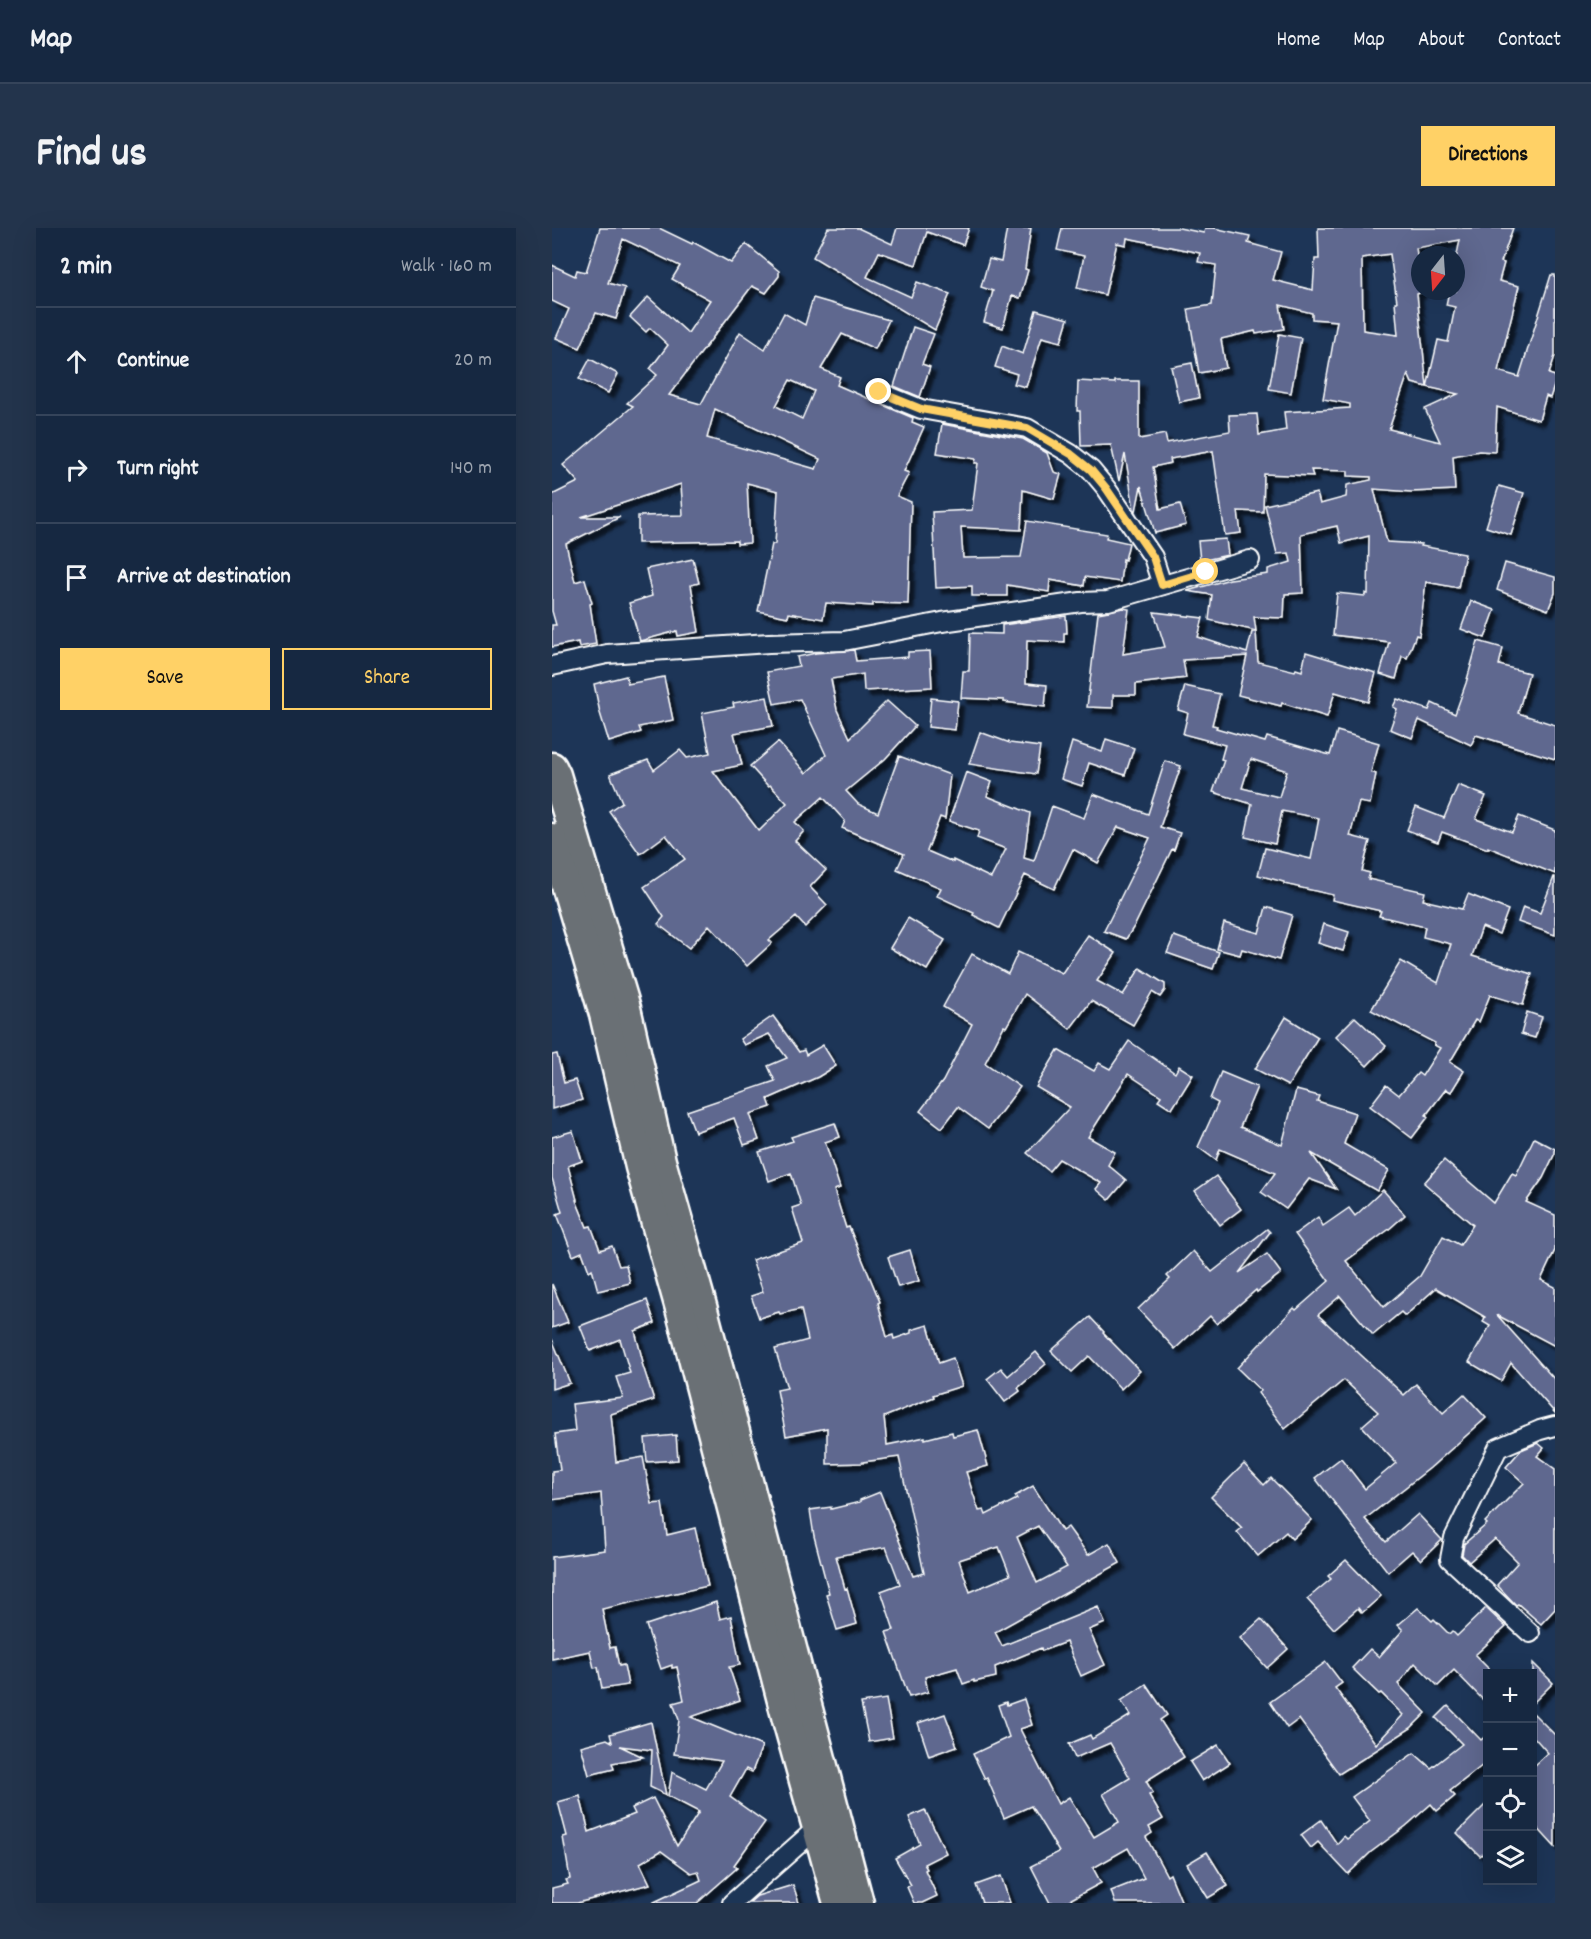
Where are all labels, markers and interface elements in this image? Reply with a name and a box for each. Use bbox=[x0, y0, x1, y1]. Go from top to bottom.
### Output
text: Map bbox=[30, 21, 72, 61]
text: Home bbox=[1276, 26, 1320, 56]
text: Map bbox=[1353, 26, 1385, 56]
text: About bbox=[1418, 26, 1465, 56]
text: Contact bbox=[1498, 26, 1561, 56]
text: Find us bbox=[36, 126, 147, 186]
button: Directions bbox=[1421, 126, 1555, 186]
north arrow bbox=[1411, 246, 1465, 300]
text: 2 min bbox=[60, 249, 112, 286]
text: Walk · 160 m bbox=[401, 253, 492, 281]
icon: ahead bbox=[60, 345, 93, 378]
text: Continue bbox=[117, 346, 189, 377]
text: 20 m bbox=[454, 347, 492, 375]
route end bbox=[865, 378, 891, 404]
icon: right bbox=[60, 453, 93, 486]
text: Turn right bbox=[117, 454, 199, 485]
text: 140 m bbox=[450, 455, 492, 483]
route start bbox=[1192, 558, 1218, 584]
icon: arrive bbox=[60, 561, 93, 594]
text: Arrive at destination bbox=[117, 562, 291, 593]
button: Save bbox=[60, 648, 270, 710]
button: Share bbox=[282, 648, 492, 710]
map controls bbox=[1483, 1669, 1537, 1885]
button: + bbox=[1483, 1669, 1537, 1723]
button: − bbox=[1483, 1723, 1537, 1777]
button: locate bbox=[1483, 1777, 1537, 1831]
button: layers bbox=[1483, 1831, 1537, 1885]

